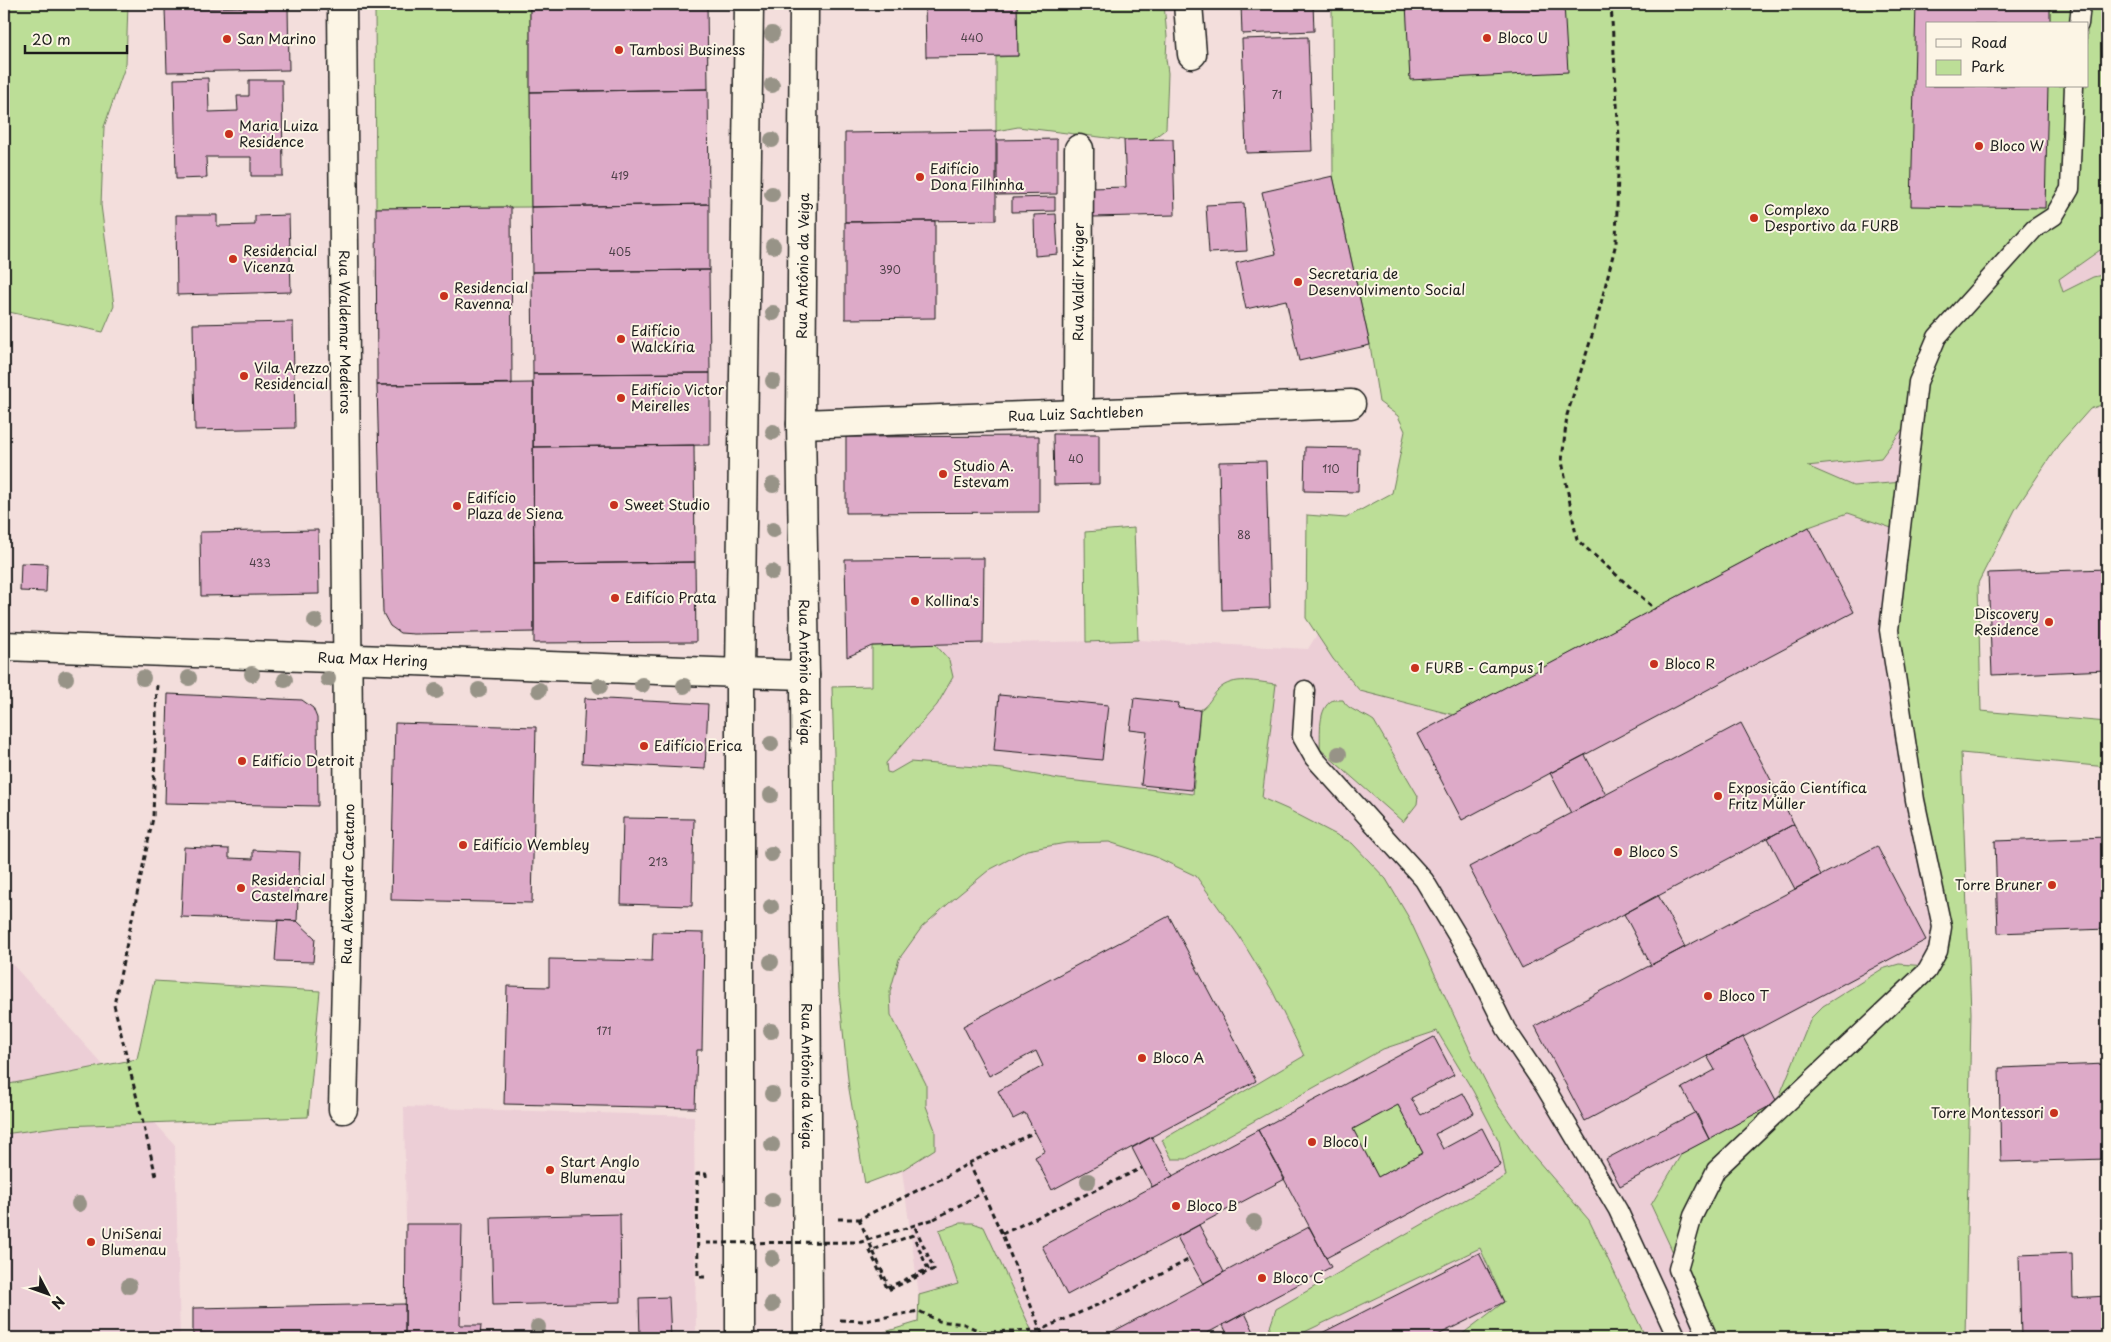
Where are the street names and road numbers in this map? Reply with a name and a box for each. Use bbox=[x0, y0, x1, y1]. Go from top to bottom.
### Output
street label: Rua Antônio da Veiga bbox=[791, 193, 814, 339]
street label: Rua Valdir Krüger bbox=[1067, 222, 1089, 341]
street label: Rua Waldemar Medeiros bbox=[334, 250, 356, 414]
street label: Rua Luiz Sachtleben bbox=[1008, 401, 1144, 426]
street label: Rua Antônio da Veiga bbox=[794, 599, 816, 745]
street label: Rua Max Hering bbox=[317, 647, 428, 672]
street label: Rua Alexandre Caetano bbox=[336, 803, 359, 965]
street label: Rua Antônio da Veiga bbox=[796, 1003, 818, 1149]

